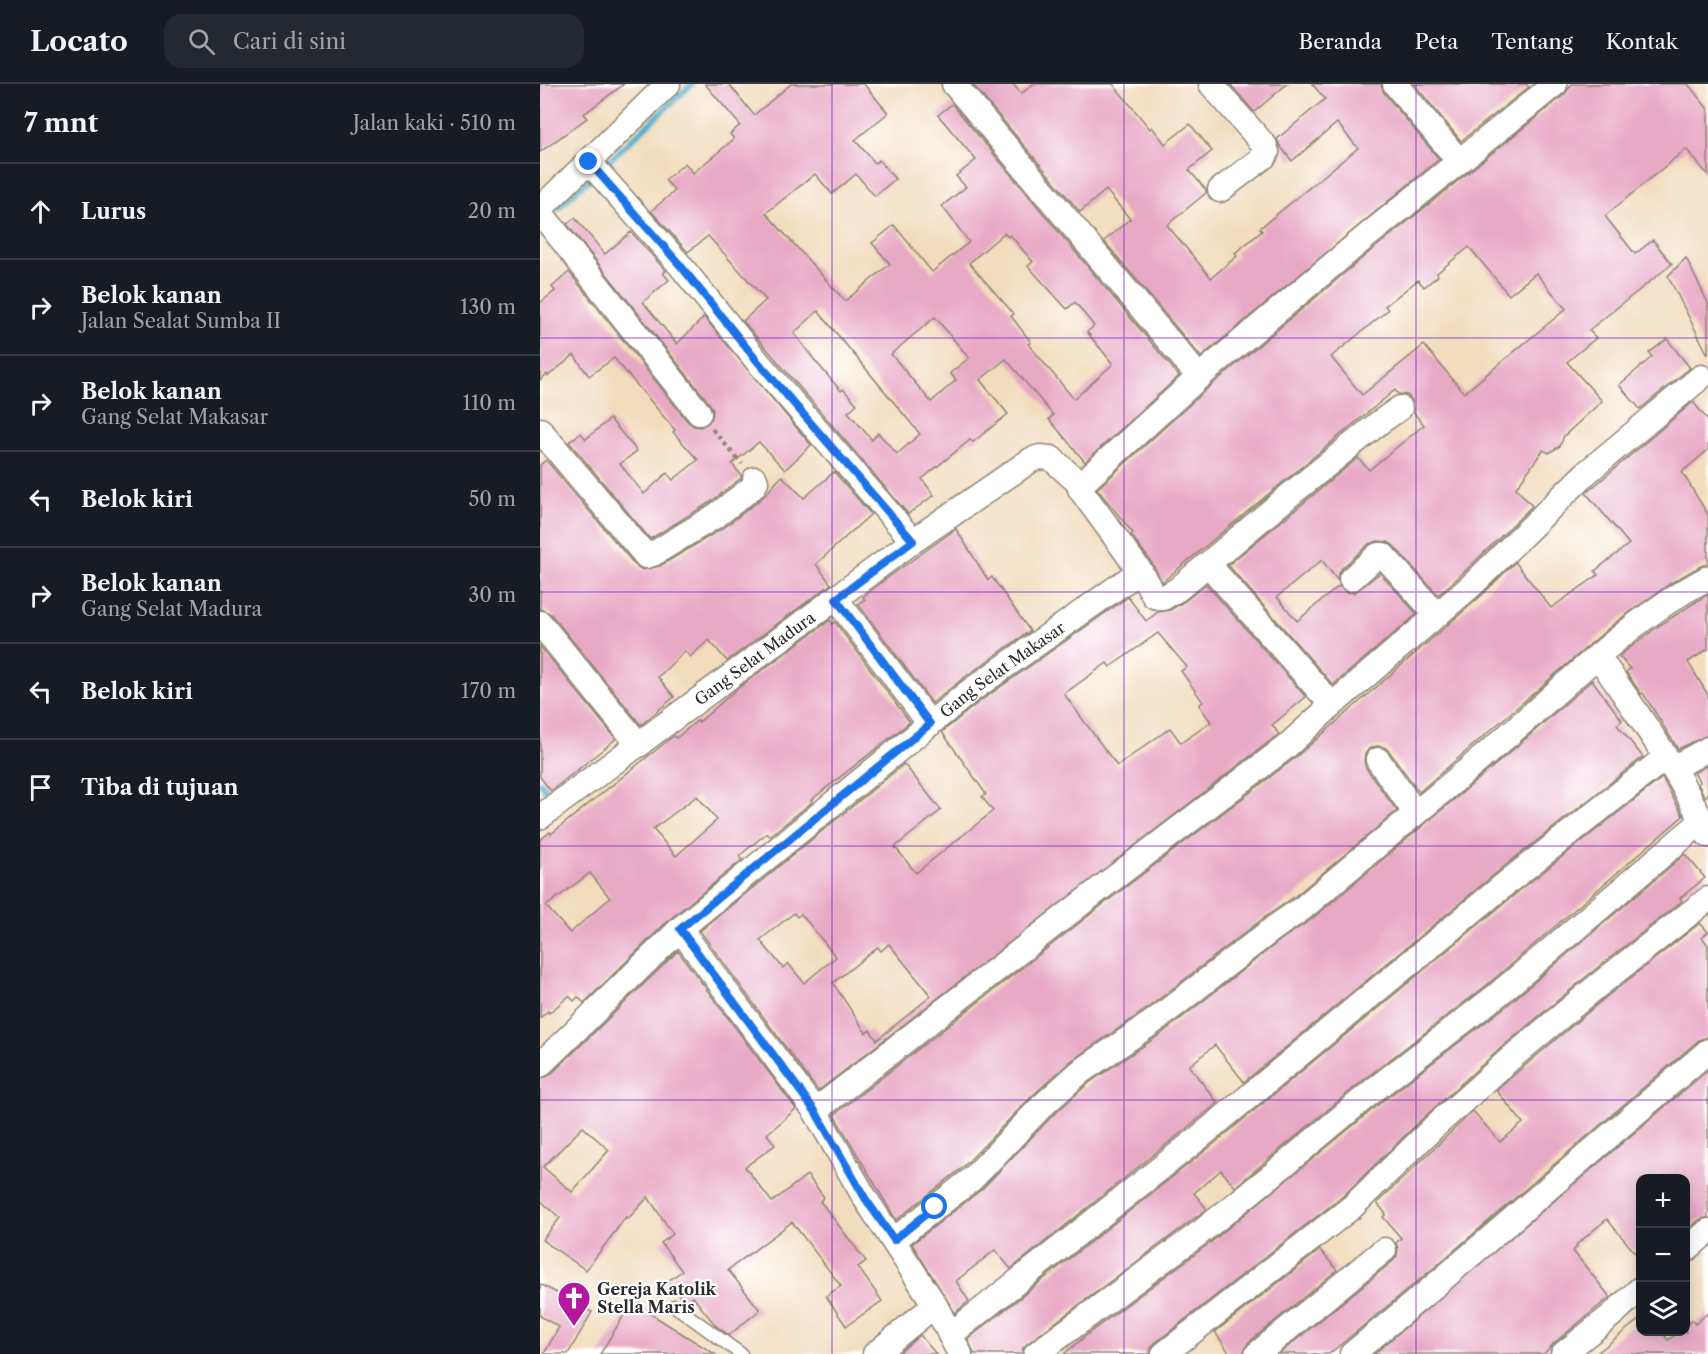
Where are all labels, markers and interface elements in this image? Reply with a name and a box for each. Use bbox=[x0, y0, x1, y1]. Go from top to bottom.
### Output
search box bbox=[164, 14, 584, 68]
text: Locato bbox=[30, 24, 128, 58]
icon: search bbox=[185, 25, 218, 58]
text: Cari di sini bbox=[233, 28, 346, 55]
text: Beranda bbox=[1299, 29, 1382, 54]
text: Peta bbox=[1415, 29, 1458, 54]
text: Tentang bbox=[1491, 29, 1573, 54]
text: Kontak bbox=[1606, 29, 1678, 54]
text: 7 mnt bbox=[24, 107, 98, 139]
text: Jalan kaki · 510 m bbox=[353, 111, 516, 135]
route end bbox=[575, 148, 601, 174]
icon: ahead bbox=[24, 195, 57, 228]
text: Lurus bbox=[81, 198, 146, 225]
text: 20 m bbox=[468, 199, 516, 223]
text: Belok kanan bbox=[81, 282, 222, 309]
icon: right bbox=[24, 291, 57, 324]
text: 130 m bbox=[460, 295, 516, 319]
text: Jalan Sealat Sumba II bbox=[81, 309, 281, 333]
text: Belok kanan bbox=[81, 378, 222, 405]
icon: right bbox=[24, 387, 57, 420]
text: 110 m bbox=[463, 391, 516, 415]
text: Gang Selat Makasar bbox=[81, 405, 268, 429]
icon: left bbox=[24, 483, 57, 516]
text: Belok kiri bbox=[81, 486, 193, 513]
text: 50 m bbox=[469, 487, 516, 511]
text: Belok kanan bbox=[81, 570, 222, 597]
icon: right bbox=[24, 579, 57, 612]
text: 30 m bbox=[468, 583, 516, 607]
text: Gang Selat Madura bbox=[81, 597, 262, 621]
street label: Gang Selat Madura bbox=[690, 607, 819, 709]
street label: Gang Selat Makasar bbox=[936, 617, 1069, 722]
icon: left bbox=[24, 675, 57, 708]
text: Belok kiri bbox=[81, 678, 193, 705]
text: 170 m bbox=[461, 679, 516, 703]
icon: arrive bbox=[24, 771, 57, 804]
text: Tiba di tujuan bbox=[81, 774, 239, 801]
map controls bbox=[1636, 1174, 1690, 1336]
button: + bbox=[1636, 1174, 1690, 1228]
route start bbox=[921, 1193, 947, 1219]
button: − bbox=[1636, 1228, 1690, 1282]
place label: Gereja Katolik Stella Maris bbox=[597, 1279, 717, 1317]
church icon: Gereja Katolik Stella Maris bbox=[556, 1280, 592, 1327]
button: layers bbox=[1636, 1282, 1690, 1336]

